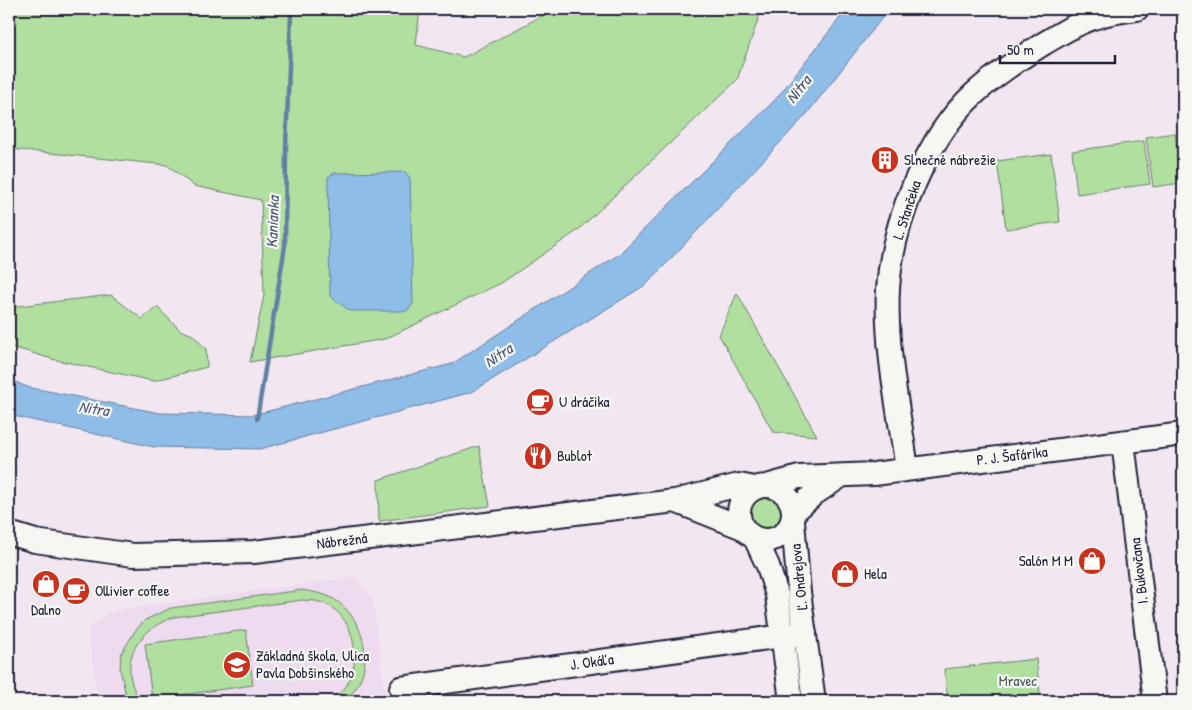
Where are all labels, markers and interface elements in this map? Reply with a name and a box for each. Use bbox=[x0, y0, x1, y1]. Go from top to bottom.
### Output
scale bar bbox=[1000, 32, 1114, 64]
text: 50 m bbox=[1007, 39, 1034, 60]
water label: Nitra bbox=[780, 69, 817, 108]
building icon: Slnečné nábrežie bbox=[870, 145, 900, 175]
place label: Slnečné nábrežie bbox=[904, 149, 996, 170]
street label: L. Stančeka bbox=[887, 178, 926, 242]
water label: Kanianka bbox=[260, 194, 284, 248]
water label: Nitra bbox=[479, 337, 518, 373]
cafe icon: U dráčika bbox=[525, 387, 555, 417]
place label: U dráčika bbox=[559, 391, 610, 412]
water label: Nitra bbox=[77, 395, 112, 421]
restaurant icon: Bublot bbox=[523, 441, 553, 471]
street label: P. J. Šafárika bbox=[975, 441, 1049, 470]
place label: Bublot bbox=[557, 445, 593, 466]
street label: Nábrežná bbox=[315, 527, 369, 554]
street label: I. Bukovčana bbox=[1124, 537, 1153, 605]
street label: Ľ. Ondrejova bbox=[785, 543, 812, 611]
shop icon: Salón M M bbox=[1077, 546, 1107, 576]
place label: Salón M M bbox=[1019, 550, 1073, 571]
shop icon: Hela bbox=[830, 559, 860, 589]
place label: Hela bbox=[864, 563, 887, 584]
shop icon: Dalno bbox=[31, 569, 61, 599]
cafe icon: Ollivier coffee bbox=[61, 576, 91, 606]
place label: Ollivier coffee bbox=[95, 580, 169, 601]
place label: Dalno bbox=[31, 599, 61, 620]
place label: Základná škola, Ulica Pavla Dobšinského bbox=[256, 645, 369, 683]
street label: J. Okáľa bbox=[569, 648, 615, 675]
school or university icon: Základná škola, Ulica Pavla Dobšinského bbox=[222, 650, 252, 680]
park label: Mravec bbox=[999, 670, 1037, 691]

